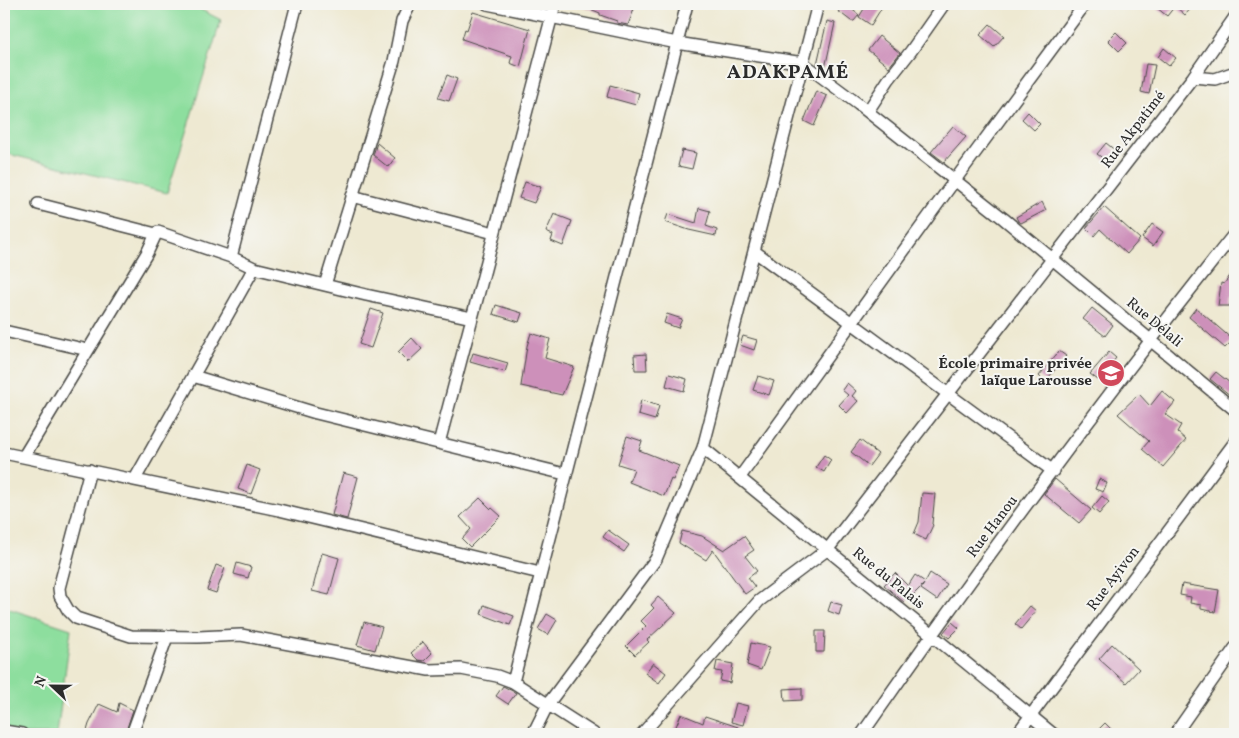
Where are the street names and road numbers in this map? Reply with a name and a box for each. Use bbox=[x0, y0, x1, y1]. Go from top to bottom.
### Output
street label: Rue Akpatimé bbox=[1097, 87, 1171, 173]
street label: Rue Délali bbox=[1121, 293, 1187, 353]
street label: Rue Hanou bbox=[963, 492, 1023, 562]
street label: Rue Ayivon bbox=[1083, 542, 1145, 616]
street label: Rue du Palais bbox=[847, 543, 929, 615]

